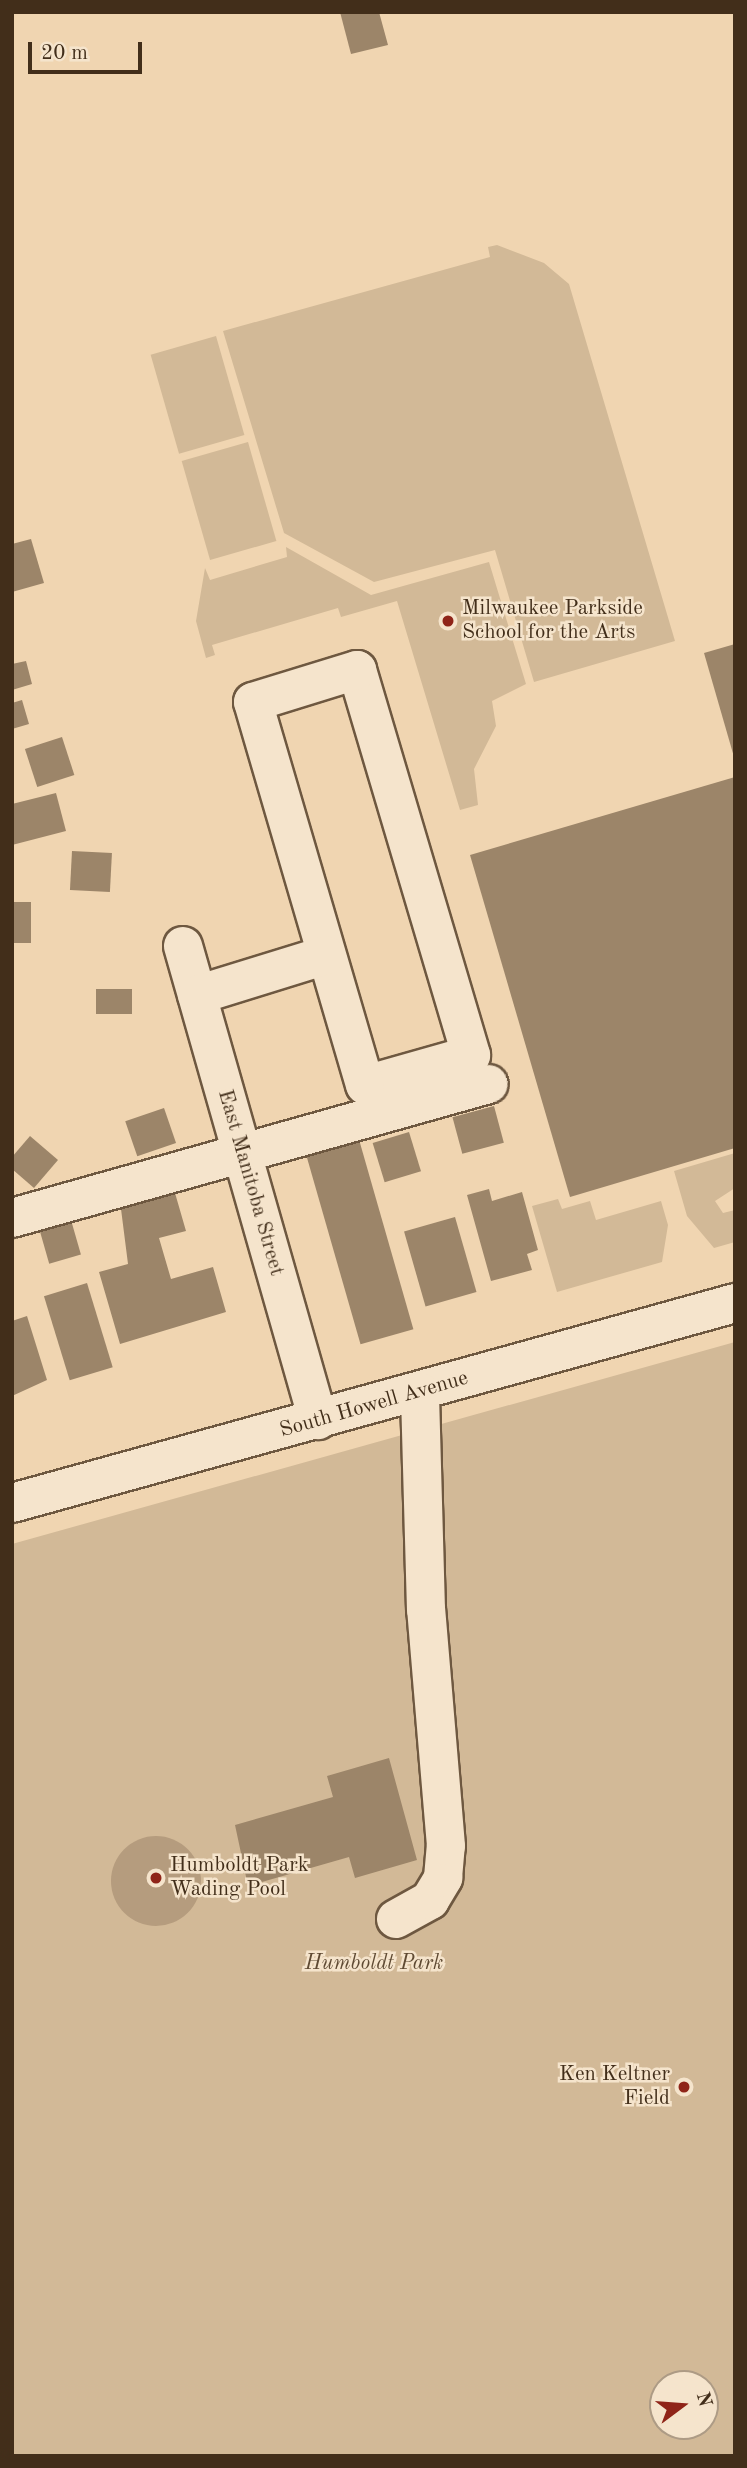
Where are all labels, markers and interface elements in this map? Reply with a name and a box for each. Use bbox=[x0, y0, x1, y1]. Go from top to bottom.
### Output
scale bar bbox=[32, 28, 145, 72]
text: 20 m bbox=[41, 43, 88, 64]
place label: Milwaukee Parkside School for the Arts bbox=[462, 596, 643, 646]
marker: Milwaukee Parkside School for the Arts bbox=[440, 613, 456, 629]
street label: East Manitoba Street bbox=[211, 1087, 289, 1279]
street label: South Howell Avenue bbox=[277, 1366, 471, 1444]
place label: Humboldt Park Wading Pool bbox=[170, 1853, 309, 1903]
marker: Humboldt Park Wading Pool bbox=[148, 1870, 164, 1886]
park label: Humboldt Park bbox=[305, 1951, 443, 1977]
place label: Ken Keltner Field bbox=[559, 2062, 670, 2112]
marker: Ken Keltner Field bbox=[676, 2079, 692, 2095]
north arrow bbox=[649, 2370, 719, 2440]
text: N bbox=[692, 2390, 714, 2409]

